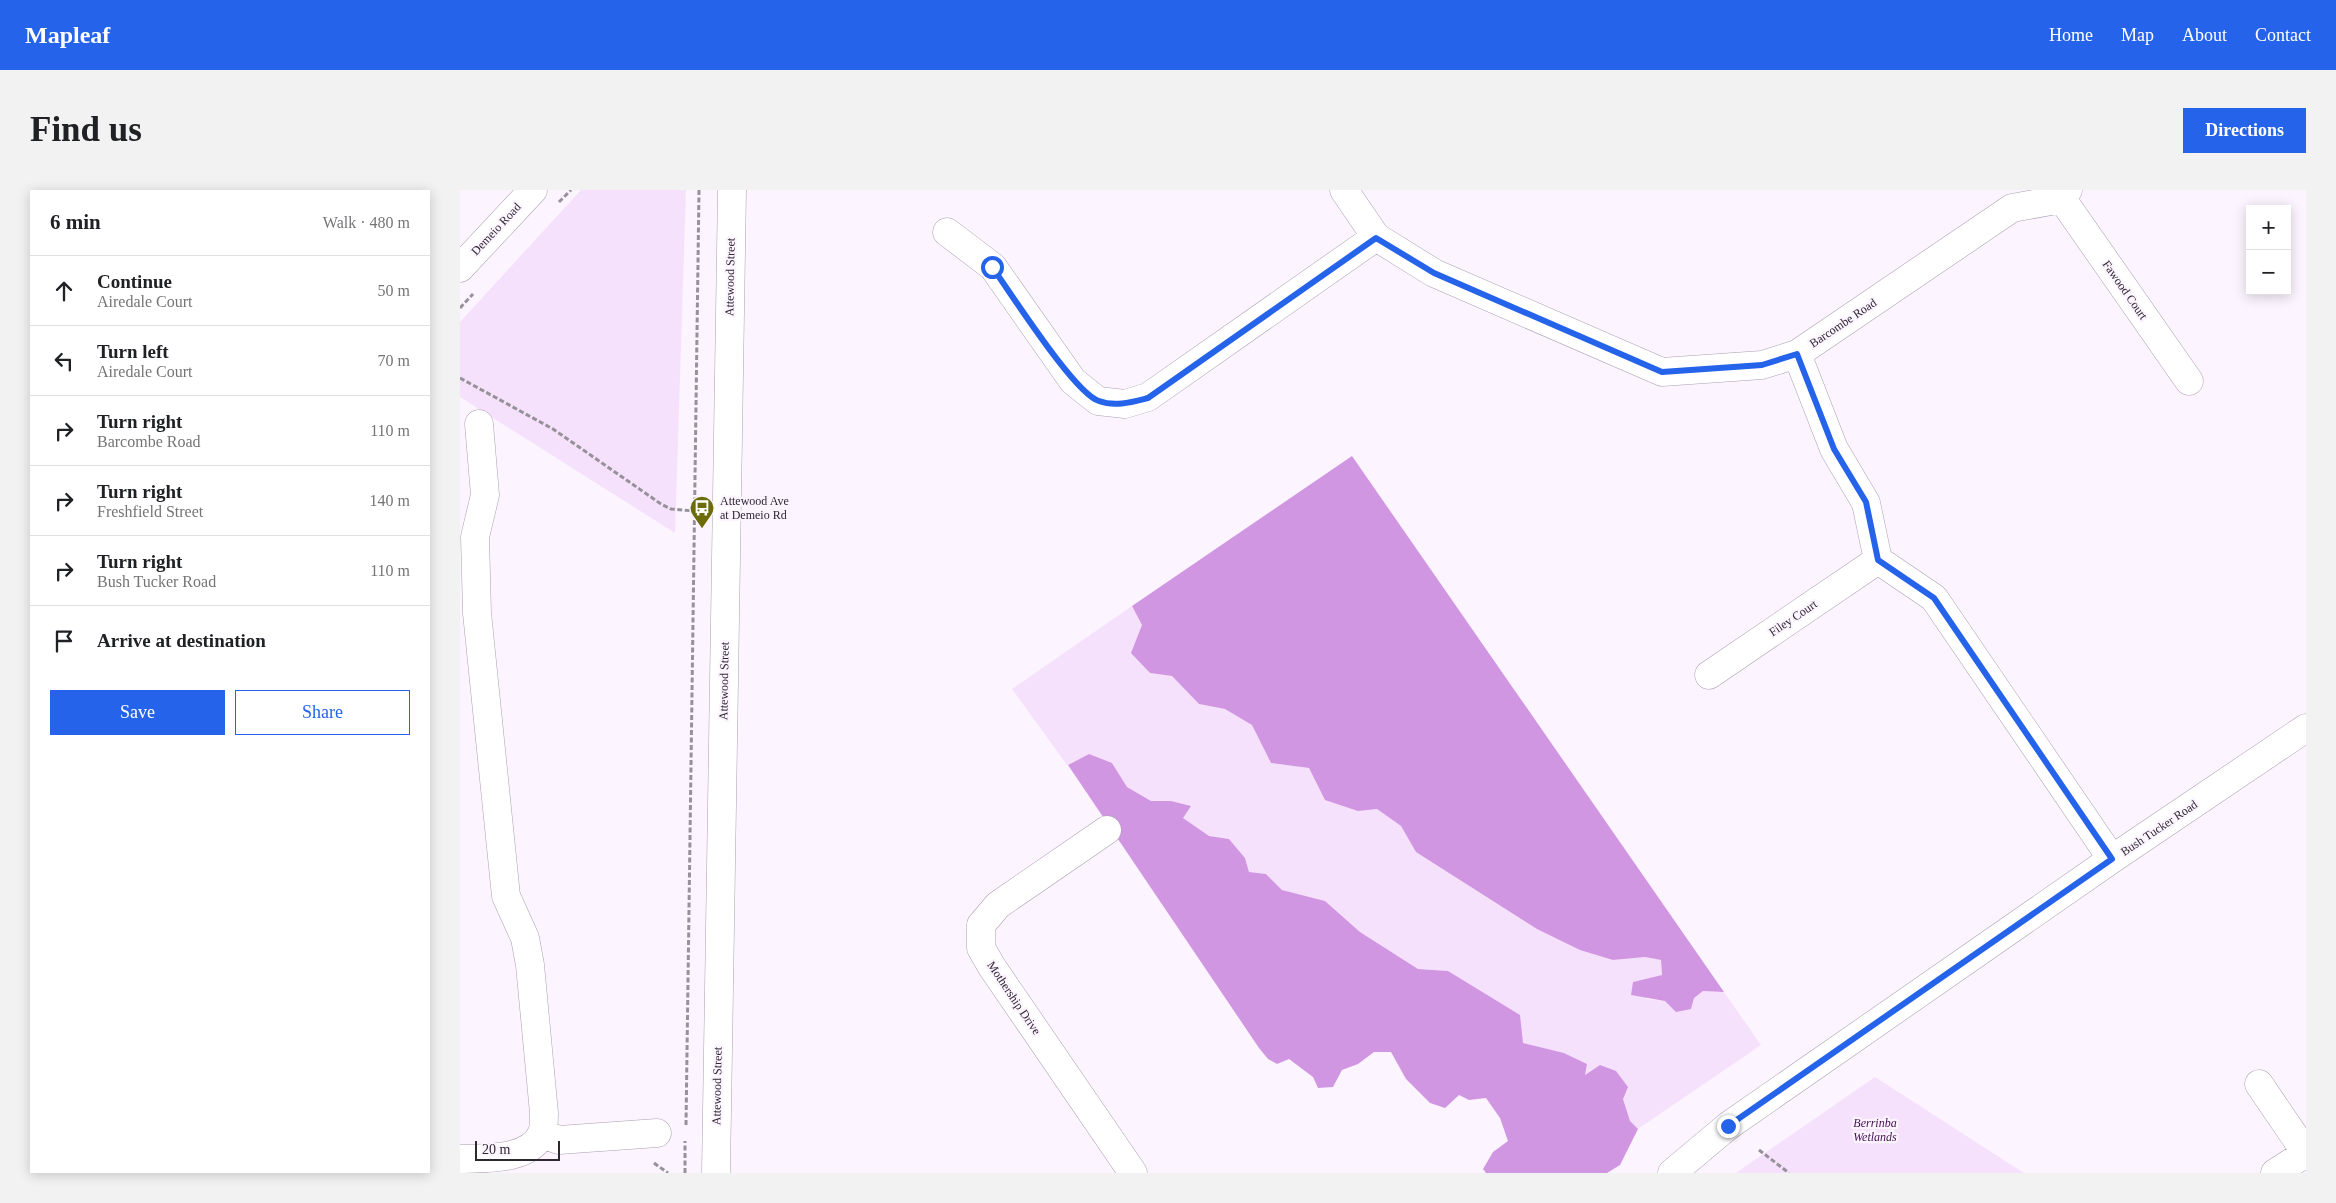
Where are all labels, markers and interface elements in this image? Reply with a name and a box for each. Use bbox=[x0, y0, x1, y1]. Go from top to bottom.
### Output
text: Mapleaf bbox=[25, 22, 110, 48]
text: Home bbox=[2049, 25, 2093, 45]
text: Map bbox=[2121, 25, 2154, 45]
text: About bbox=[2182, 25, 2227, 45]
text: Contact bbox=[2255, 25, 2311, 45]
button: Directions bbox=[2183, 108, 2306, 153]
text: Find us bbox=[30, 110, 142, 149]
street label: Demeio Road bbox=[468, 200, 524, 258]
map controls bbox=[2246, 205, 2291, 295]
button: + bbox=[2246, 205, 2291, 250]
text: 6 min bbox=[50, 210, 101, 234]
text: Walk · 480 m bbox=[323, 214, 410, 231]
street label: Attewood Street bbox=[722, 237, 738, 316]
button: − bbox=[2246, 250, 2291, 295]
route start bbox=[981, 256, 1004, 279]
street label: Fawood Court bbox=[2099, 258, 2151, 323]
text: Continue bbox=[97, 271, 172, 292]
icon: ahead bbox=[50, 277, 78, 305]
text: 50 m bbox=[378, 282, 410, 299]
text: Airedale Court bbox=[97, 293, 193, 310]
street label: Barcombe Road bbox=[1807, 295, 1879, 351]
text: Turn left bbox=[97, 341, 169, 362]
icon: left bbox=[50, 347, 78, 375]
text: 70 m bbox=[378, 352, 410, 369]
text: Airedale Court bbox=[97, 363, 193, 380]
text: Turn right bbox=[97, 411, 182, 432]
icon: right bbox=[50, 417, 78, 445]
text: 110 m bbox=[370, 422, 410, 439]
text: Barcombe Road bbox=[97, 433, 201, 450]
text: Turn right bbox=[97, 481, 182, 502]
icon: right bbox=[50, 487, 78, 515]
text: 140 m bbox=[370, 492, 410, 509]
place label: Attewood Ave at Demeio Rd bbox=[720, 494, 789, 522]
bus stop icon: Attewood Ave at Demeio Rd bbox=[689, 495, 715, 529]
text: Freshfield Street bbox=[97, 503, 203, 520]
text: Turn right bbox=[97, 551, 182, 572]
icon: right bbox=[50, 557, 78, 585]
text: 110 m bbox=[370, 562, 410, 579]
text: Bush Tucker Road bbox=[97, 573, 216, 590]
street label: Filey Court bbox=[1766, 596, 1820, 639]
icon: arrive bbox=[50, 627, 78, 655]
text: Arrive at destination bbox=[97, 630, 266, 651]
street label: Attewood Street bbox=[716, 641, 732, 720]
button: Save bbox=[50, 690, 225, 735]
button: Share bbox=[235, 690, 410, 735]
street label: Bush Tucker Road bbox=[2118, 797, 2200, 859]
street label: Mothership Drive bbox=[984, 959, 1044, 1037]
street label: Attewood Street bbox=[709, 1046, 725, 1125]
route end bbox=[1717, 1115, 1740, 1138]
park label: Berrinba Wetlands bbox=[1853, 1116, 1897, 1144]
scale bar bbox=[475, 1138, 560, 1161]
text: 20 m bbox=[482, 1142, 510, 1157]

